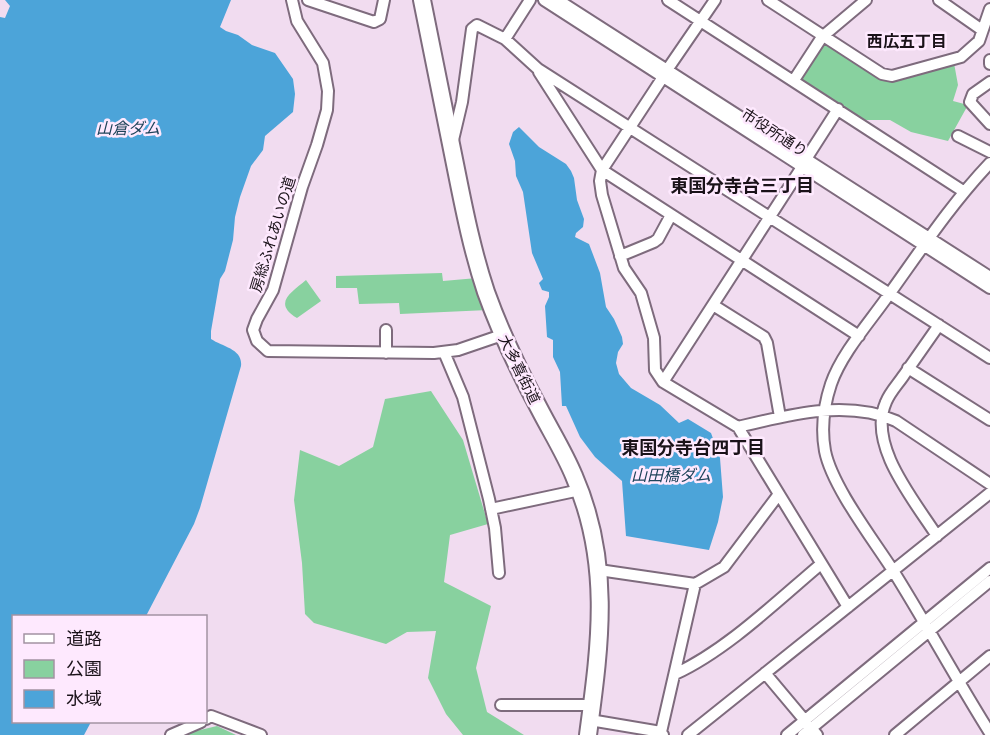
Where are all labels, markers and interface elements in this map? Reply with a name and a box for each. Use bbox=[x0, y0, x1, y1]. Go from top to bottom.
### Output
district label: 西広五丁目 bbox=[867, 30, 947, 52]
street label: 市役所通り bbox=[738, 103, 812, 161]
water label: 山倉ダム bbox=[96, 117, 160, 139]
district label: 東国分寺台三丁目 bbox=[670, 173, 814, 197]
street label: 房総ふれあいの道 bbox=[245, 174, 299, 294]
street label: 大多喜街道 bbox=[495, 331, 545, 407]
district label: 東国分寺台四丁目 bbox=[621, 435, 765, 459]
water label: 山田橋ダム bbox=[631, 464, 711, 486]
legend bbox=[12, 615, 207, 723]
text: 道路 bbox=[66, 626, 102, 650]
text: 公園 bbox=[66, 656, 102, 680]
text: 水域 bbox=[66, 686, 102, 710]

